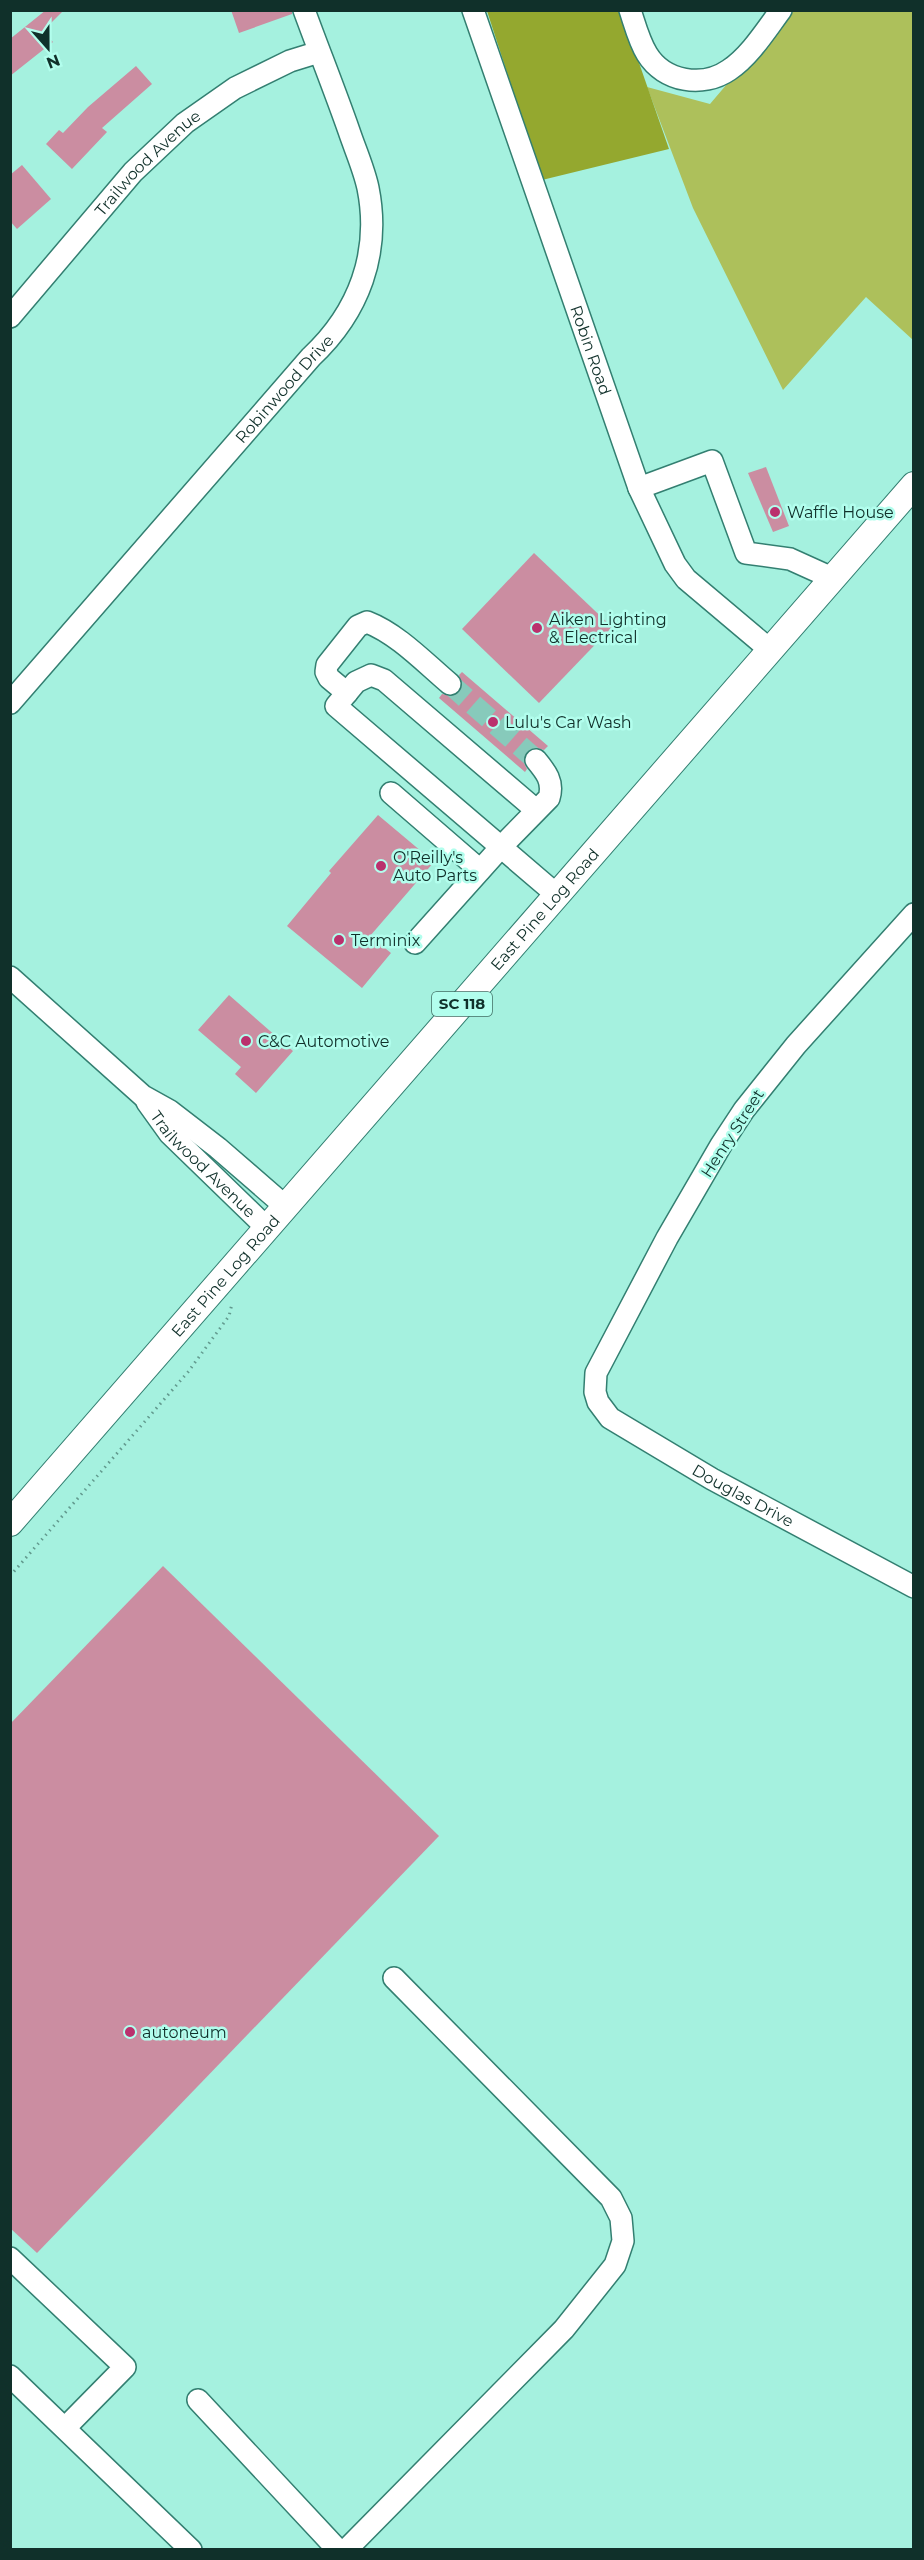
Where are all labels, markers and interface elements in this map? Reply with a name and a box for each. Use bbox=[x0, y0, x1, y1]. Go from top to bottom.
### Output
north arrow bbox=[18, 18, 78, 78]
text: N bbox=[44, 50, 63, 73]
street label: Trailwood Avenue bbox=[91, 106, 204, 220]
street label: Robin Road bbox=[566, 303, 615, 398]
street label: Robinwood Drive bbox=[231, 331, 338, 447]
place label: Waffle House bbox=[787, 503, 894, 522]
marker: Waffle House bbox=[768, 505, 782, 519]
place label: Aiken Lighting & Electrical bbox=[549, 610, 667, 647]
marker: Aiken Lighting & Electrical bbox=[530, 621, 544, 635]
place label: Lulu's Car Wash bbox=[505, 713, 632, 732]
marker: Lulu's Car Wash bbox=[486, 715, 500, 729]
street label: East Pine Log Road bbox=[487, 845, 603, 974]
place label: O'Reilly's Auto Parts bbox=[393, 848, 477, 885]
marker: O'Reilly's Auto Parts bbox=[374, 859, 388, 873]
place label: Terminix bbox=[351, 931, 421, 950]
marker: Terminix bbox=[332, 933, 346, 947]
road number: SC 118 bbox=[432, 992, 492, 1016]
place label: C&C Automotive bbox=[258, 1032, 389, 1051]
marker: C&C Automotive bbox=[239, 1034, 253, 1048]
street label: Henry Street bbox=[697, 1085, 768, 1181]
street label: Trailwood Avenue bbox=[146, 1107, 259, 1222]
street label: East Pine Log Road bbox=[168, 1211, 284, 1341]
street label: Douglas Drive bbox=[689, 1460, 797, 1531]
place label: autoneum bbox=[142, 2023, 227, 2042]
marker: autoneum bbox=[123, 2025, 137, 2039]

